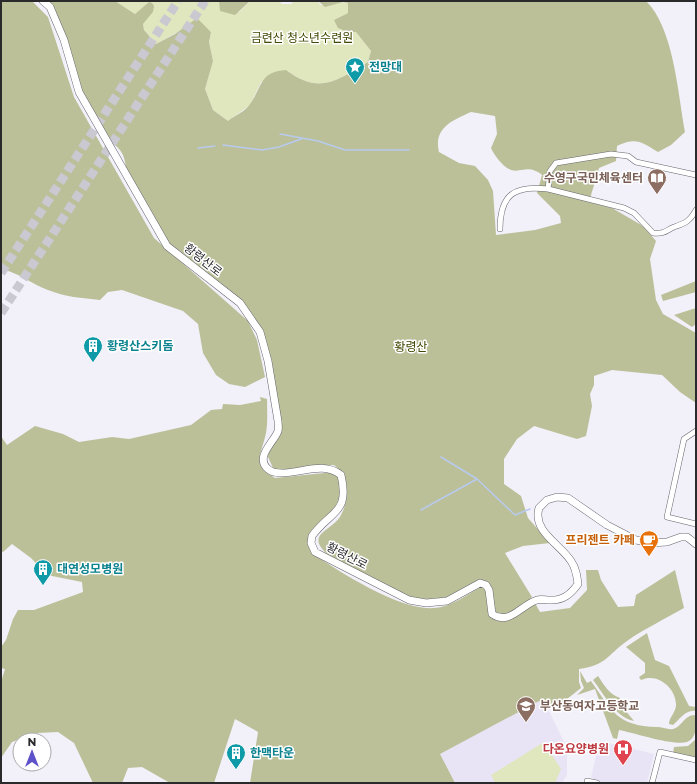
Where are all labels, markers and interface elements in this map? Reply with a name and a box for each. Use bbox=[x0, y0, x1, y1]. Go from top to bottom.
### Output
park label: 금련산 청소년수련원 bbox=[251, 30, 353, 45]
place icon: 전망대 bbox=[344, 56, 366, 84]
place label: 전망대 bbox=[369, 59, 402, 74]
library icon: 수영구국민체육센터 bbox=[646, 167, 668, 195]
place label: 수영구국민체육센터 bbox=[544, 170, 643, 185]
street label: 황령산로 bbox=[181, 240, 225, 279]
building icon: 황령산스키돔 bbox=[82, 335, 104, 363]
place label: 황령산스키돔 bbox=[107, 338, 173, 353]
park label: 황령산 bbox=[394, 339, 428, 354]
cafe icon: 프리젠트 카페 bbox=[638, 529, 660, 557]
place label: 프리젠트 카페 bbox=[565, 532, 635, 547]
street label: 황령산로 bbox=[324, 539, 370, 572]
building icon: 대연성모병원 bbox=[32, 558, 54, 586]
place label: 대연성모병원 bbox=[57, 561, 123, 576]
school or university icon: 부산동여자고등학교 bbox=[515, 695, 537, 723]
place label: 부산동여자고등학교 bbox=[540, 698, 639, 713]
north arrow bbox=[12, 732, 52, 772]
text: N bbox=[28, 735, 36, 749]
hospital icon: 다온요양병원 bbox=[612, 738, 634, 766]
place label: 다온요양병원 bbox=[543, 741, 609, 756]
building icon: 한맥타운 bbox=[225, 742, 247, 770]
place label: 한맥타운 bbox=[250, 745, 294, 760]

